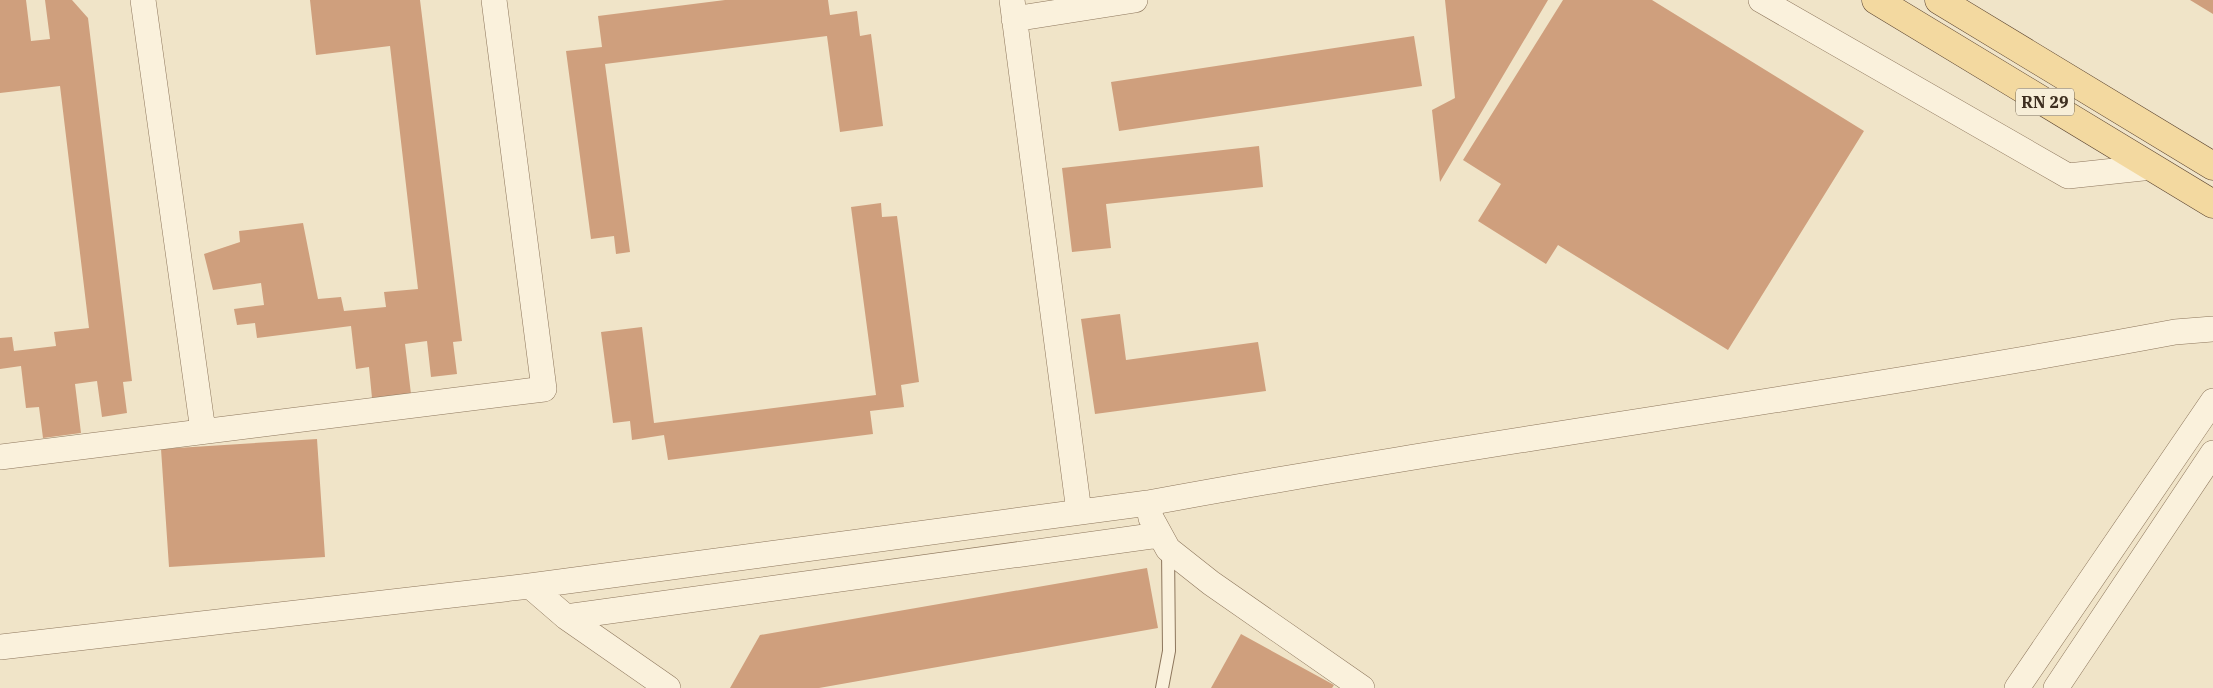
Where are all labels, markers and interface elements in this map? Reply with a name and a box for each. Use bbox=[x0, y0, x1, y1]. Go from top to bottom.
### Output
road number: RN 29 bbox=[2016, 88, 2074, 115]

